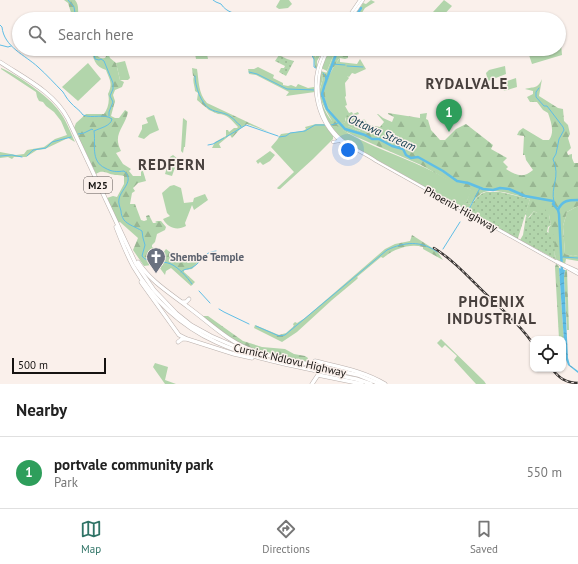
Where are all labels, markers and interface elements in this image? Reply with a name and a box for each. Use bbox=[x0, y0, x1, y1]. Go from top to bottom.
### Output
search box bbox=[12, 12, 566, 56]
icon: search bbox=[26, 23, 48, 45]
text: Search here bbox=[58, 25, 134, 44]
district label: RYDALVALE bbox=[426, 74, 508, 93]
pin: 1 bbox=[436, 99, 462, 132]
water label: Ottawa Stream bbox=[346, 111, 418, 154]
your location bbox=[338, 140, 358, 160]
district label: REDFERN bbox=[138, 155, 206, 174]
road number: M25 bbox=[84, 177, 112, 193]
street label: Phoenix Highway bbox=[422, 183, 501, 235]
church icon: Shembe Temple bbox=[145, 246, 167, 274]
place label: Shembe Temple bbox=[170, 250, 245, 264]
district label: PHOENIX INDUSTRIAL bbox=[447, 292, 537, 328]
map controls bbox=[530, 336, 566, 372]
button: locate bbox=[530, 336, 566, 372]
street label: Curnick Ndlovu Highway bbox=[232, 340, 348, 380]
scale bar bbox=[12, 356, 106, 375]
text: 500 m bbox=[18, 358, 48, 372]
text: Nearby bbox=[16, 399, 67, 421]
text: portvale community park bbox=[54, 455, 213, 474]
text: 1 bbox=[25, 464, 33, 481]
text: 550 m bbox=[527, 464, 562, 481]
text: Park bbox=[54, 474, 78, 491]
tab: Map bbox=[80, 518, 102, 556]
tab: Directions bbox=[262, 518, 310, 556]
tab: Saved bbox=[470, 518, 498, 556]

